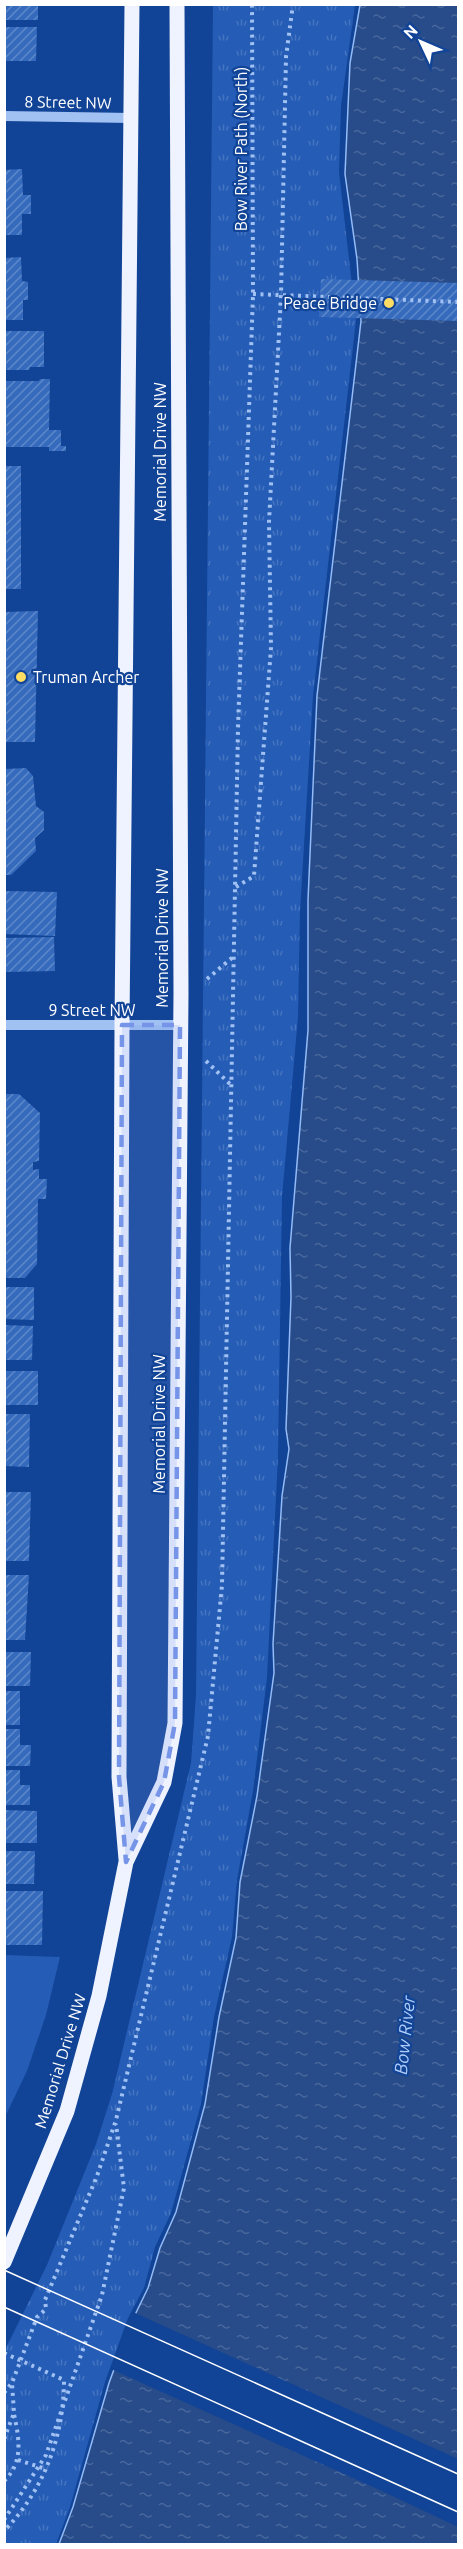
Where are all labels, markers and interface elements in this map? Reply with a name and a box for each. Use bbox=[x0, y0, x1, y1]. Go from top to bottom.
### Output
north arrow bbox=[391, 12, 451, 72]
text: N bbox=[400, 21, 421, 42]
street label: Bow River Path (North) bbox=[232, 67, 251, 231]
street label: 8 Street NW bbox=[24, 92, 112, 112]
place label: Peace Bridge bbox=[283, 294, 377, 312]
marker: Peace Bridge bbox=[382, 296, 396, 310]
street label: Memorial Drive NW bbox=[151, 382, 169, 522]
place label: Truman Archer bbox=[33, 668, 139, 686]
marker: Truman Archer bbox=[14, 670, 28, 684]
street label: Memorial Drive NW bbox=[153, 868, 171, 1008]
street label: 9 Street NW bbox=[48, 1001, 136, 1019]
street label: Memorial Drive NW bbox=[150, 1354, 168, 1494]
street label: Memorial Drive NW bbox=[31, 1991, 89, 2130]
water label: Bow River bbox=[390, 1993, 418, 2075]

